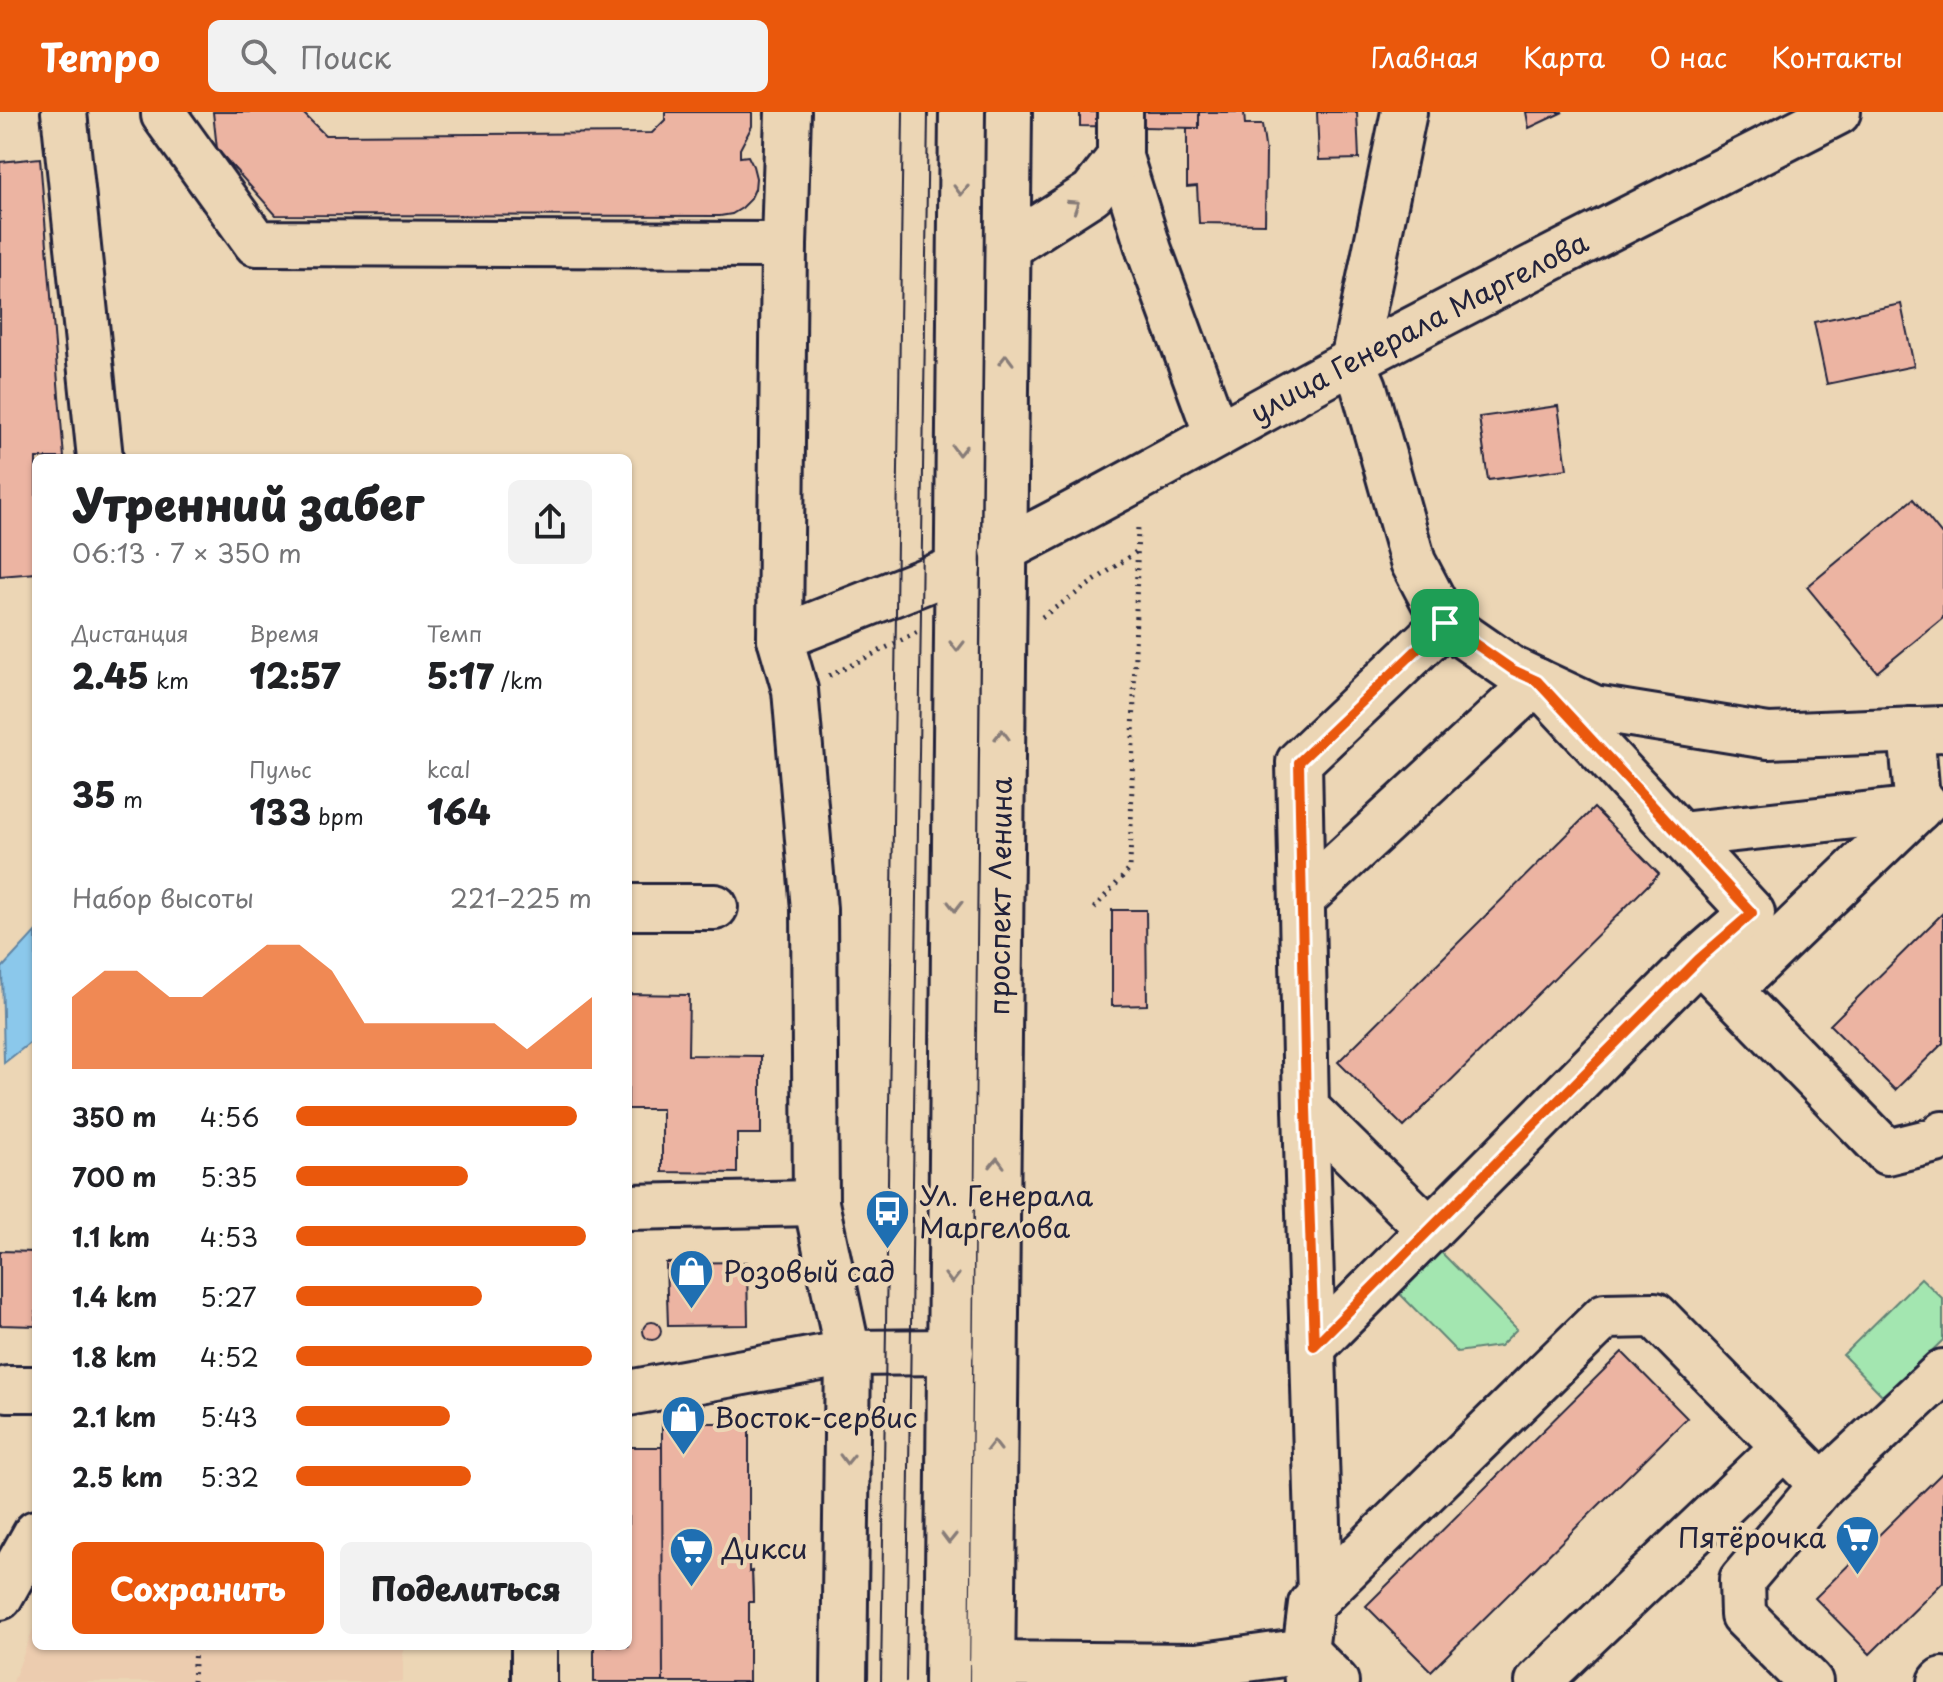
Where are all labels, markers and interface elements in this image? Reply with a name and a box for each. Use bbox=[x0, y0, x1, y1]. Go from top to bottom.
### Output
search box bbox=[208, 20, 768, 92]
text: Tempo bbox=[40, 28, 160, 85]
icon: search bbox=[236, 34, 280, 78]
text: Поиск bbox=[300, 34, 391, 79]
text: Главная bbox=[1371, 35, 1479, 78]
text: Карта bbox=[1523, 35, 1605, 78]
text: О нас bbox=[1649, 35, 1727, 78]
text: Контакты bbox=[1771, 35, 1903, 78]
one-way arrow bbox=[953, 184, 970, 197]
one-way arrow bbox=[1065, 200, 1080, 215]
street label: улица Генерала Маргелова bbox=[1242, 220, 1596, 433]
one-way arrow bbox=[997, 353, 1015, 366]
one-way arrow bbox=[950, 444, 968, 457]
text: Утренний забег bbox=[72, 470, 424, 536]
button: share bbox=[508, 480, 592, 564]
text: 06:13 · 7 × 350 m bbox=[72, 533, 302, 572]
pin bbox=[1411, 589, 1479, 657]
icon: arrive bbox=[1423, 601, 1467, 645]
text: Дистанция bbox=[72, 616, 189, 649]
text: Время bbox=[249, 616, 320, 649]
text: Темп bbox=[427, 616, 482, 649]
one-way arrow bbox=[948, 640, 966, 653]
text: 2.45 bbox=[72, 649, 149, 701]
text: 12:57 bbox=[249, 649, 340, 701]
text: 5:17 bbox=[427, 649, 494, 701]
text: km bbox=[149, 663, 189, 696]
text: /km bbox=[494, 663, 543, 696]
one-way arrow bbox=[993, 728, 1011, 741]
text: Пульс bbox=[249, 752, 312, 785]
text: kcal bbox=[427, 752, 471, 785]
text: 35 bbox=[72, 768, 116, 820]
street label: проспект Ленина bbox=[976, 776, 1022, 1016]
text: m bbox=[116, 782, 143, 815]
text: 133 bbox=[249, 785, 311, 837]
text: 164 bbox=[427, 785, 490, 837]
text: bpm bbox=[311, 799, 364, 832]
text: Набор высоты bbox=[72, 878, 254, 917]
text: 221–225 m bbox=[450, 878, 592, 917]
one-way arrow bbox=[946, 900, 964, 913]
text: 350 m bbox=[72, 1097, 156, 1136]
text: 4:56 bbox=[200, 1097, 259, 1136]
one-way arrow bbox=[988, 1156, 1006, 1169]
text: 700 m bbox=[72, 1157, 157, 1196]
text: 5:35 bbox=[200, 1157, 257, 1196]
place label: Ул. Генерала Маргелова bbox=[919, 1173, 1093, 1248]
bus stop icon: Ул. Генерала Маргелова bbox=[864, 1188, 912, 1251]
text: 1.1 km bbox=[72, 1217, 150, 1256]
text: 4:53 bbox=[200, 1217, 258, 1256]
shop icon: Розовый сад bbox=[668, 1248, 716, 1311]
place label: Розовый сад bbox=[723, 1249, 895, 1292]
one-way arrow bbox=[943, 1272, 961, 1285]
text: 1.4 km bbox=[72, 1277, 157, 1316]
text: 5:27 bbox=[200, 1277, 257, 1316]
text: 1.8 km bbox=[72, 1337, 157, 1376]
text: 4:52 bbox=[200, 1337, 259, 1376]
shop icon: Восток-сервис bbox=[659, 1394, 707, 1457]
place label: Восток-сервис bbox=[714, 1395, 917, 1438]
text: 2.1 km bbox=[72, 1397, 156, 1436]
text: 5:43 bbox=[200, 1397, 258, 1436]
one-way arrow bbox=[985, 1439, 1003, 1452]
one-way arrow bbox=[838, 1453, 855, 1466]
text: 2.5 km bbox=[72, 1457, 163, 1496]
text: 5:32 bbox=[200, 1457, 259, 1496]
supermarket icon: Пятёрочка bbox=[1833, 1514, 1881, 1577]
place label: Пятёрочка bbox=[1678, 1515, 1826, 1558]
supermarket icon: Дикси bbox=[667, 1525, 715, 1588]
place label: Дикси bbox=[721, 1526, 808, 1569]
one-way arrow bbox=[940, 1532, 958, 1545]
button: Сохранить bbox=[72, 1542, 324, 1634]
button: Поделиться bbox=[340, 1542, 592, 1634]

